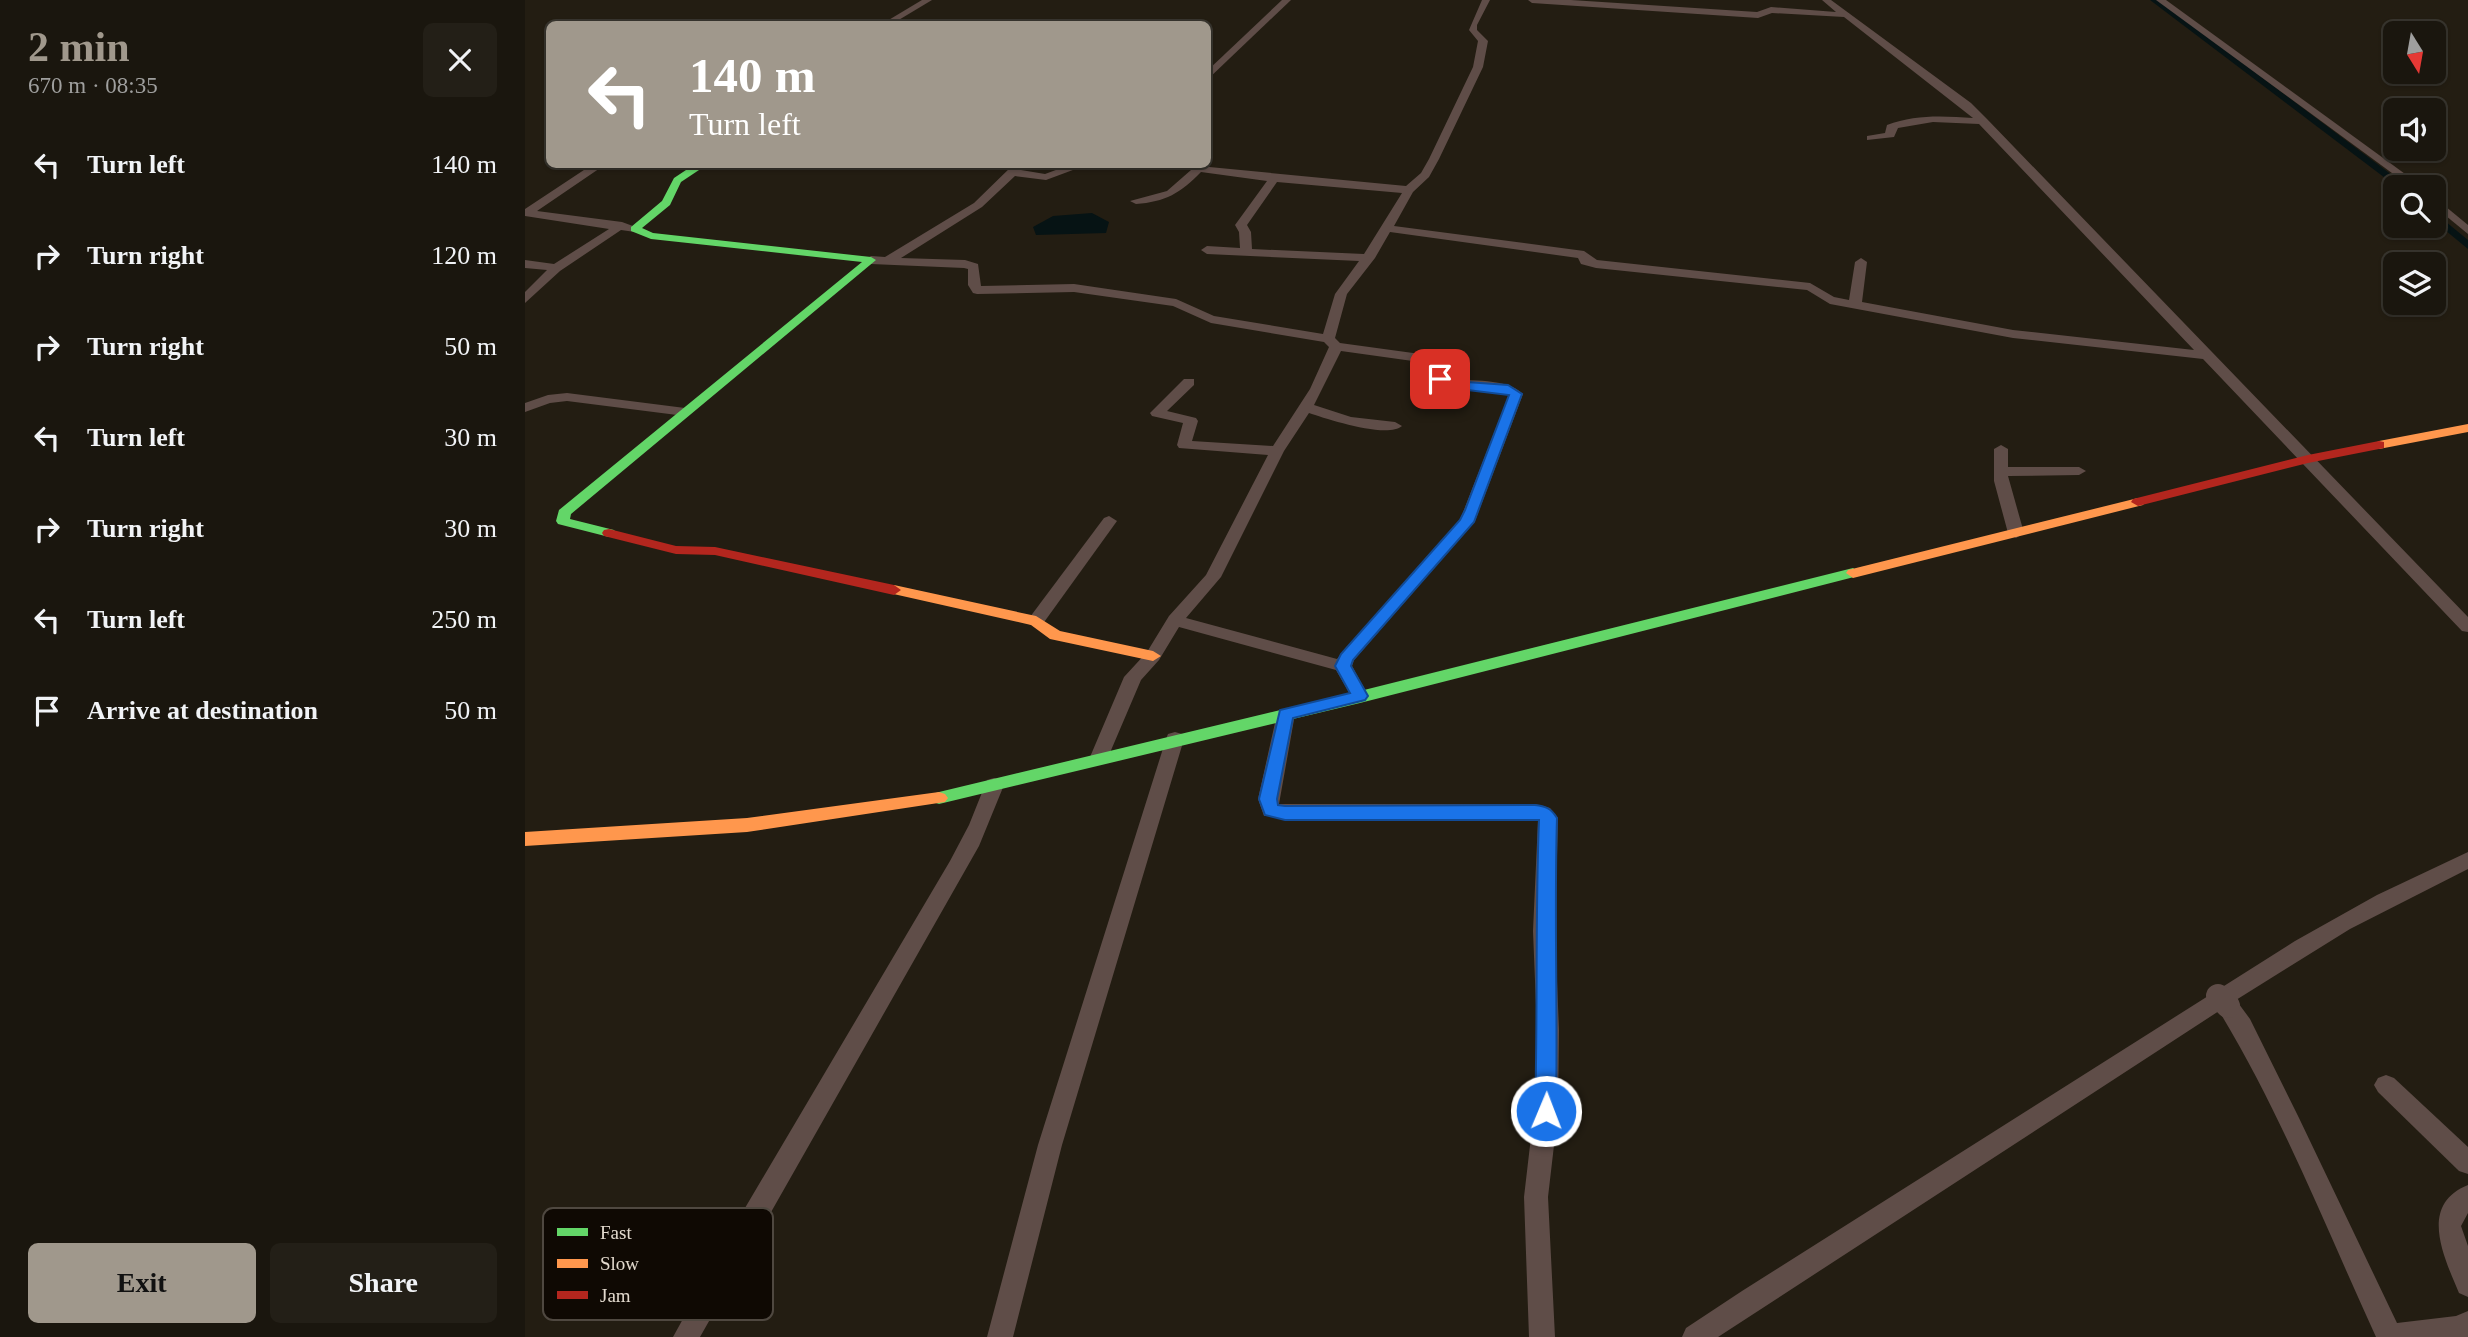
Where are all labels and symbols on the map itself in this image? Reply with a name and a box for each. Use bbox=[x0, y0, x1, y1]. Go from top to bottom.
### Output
north arrow bbox=[2383, 21, 2447, 84]
pin bbox=[1410, 349, 1470, 409]
position arrow bbox=[1509, 1074, 1583, 1148]
legend bbox=[543, 1208, 773, 1320]
text: Fast bbox=[600, 1222, 632, 1243]
text: Slow bbox=[600, 1253, 639, 1274]
text: Jam bbox=[600, 1285, 631, 1306]

